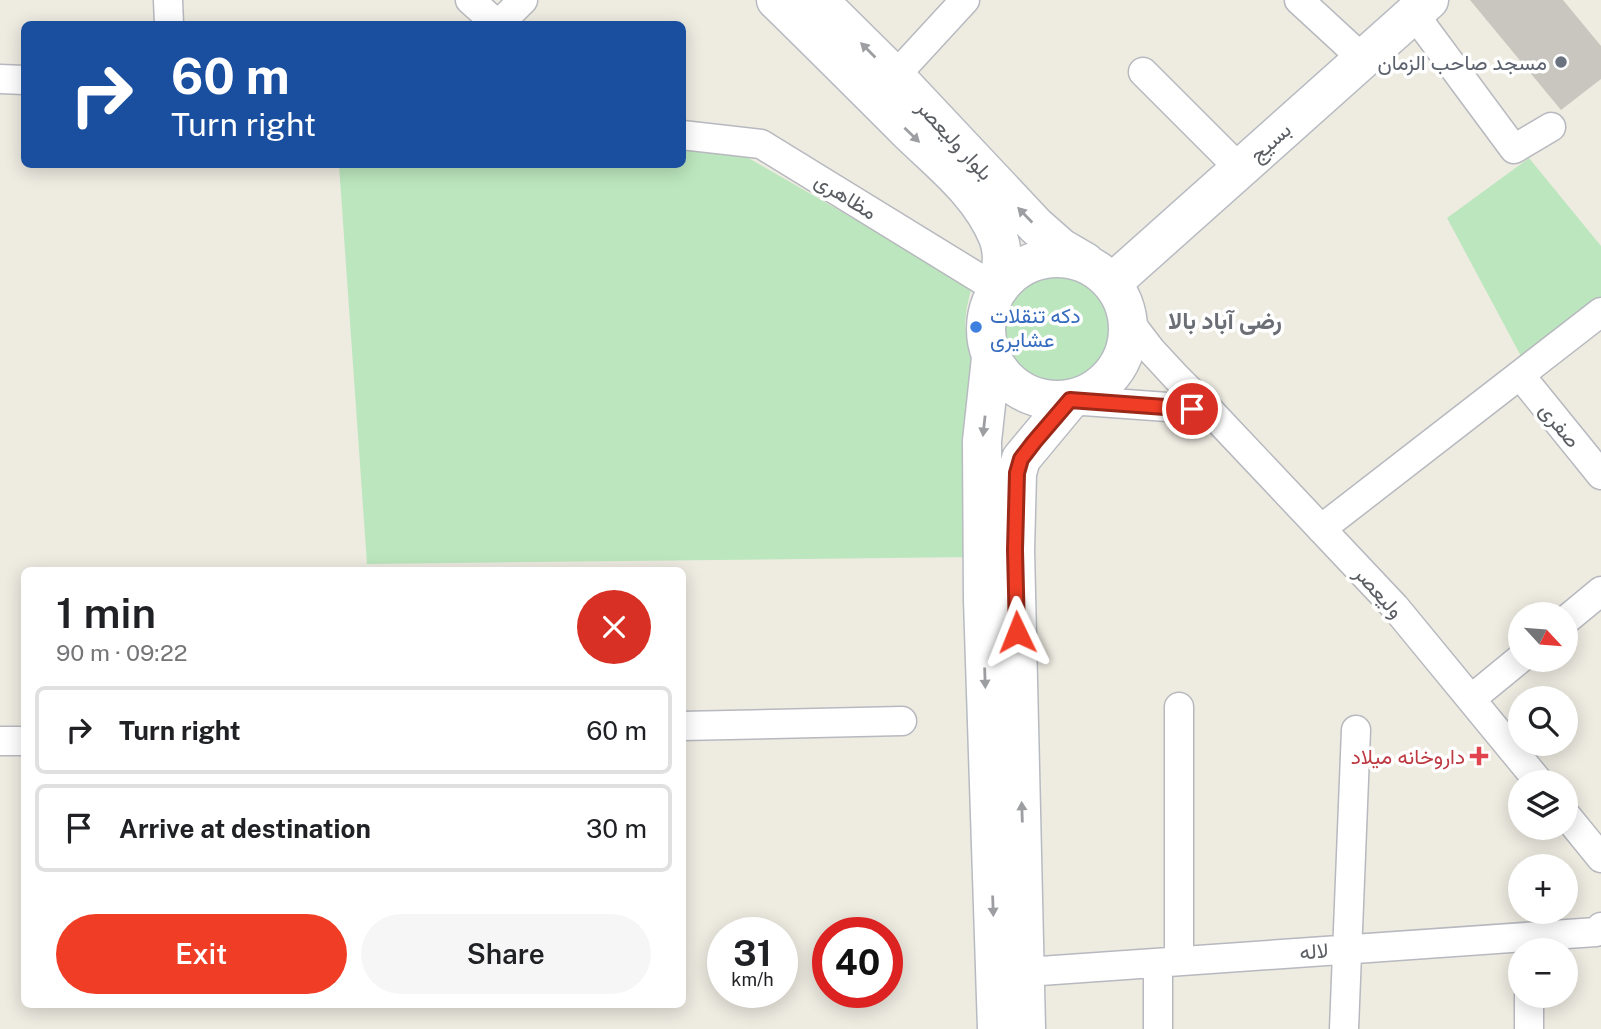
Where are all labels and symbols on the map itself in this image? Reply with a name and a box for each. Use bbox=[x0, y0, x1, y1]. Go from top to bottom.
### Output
one-way arrow bbox=[860, 41, 877, 58]
place label: مسجد صاحب الزمان bbox=[1377, 50, 1547, 76]
marker: مسجد صاحب الزمان bbox=[1553, 54, 1569, 70]
street label: بلوار ولیعصر bbox=[910, 94, 998, 186]
street label: بسیج bbox=[1244, 117, 1297, 169]
one-way arrow bbox=[903, 126, 920, 143]
street label: مظاهری bbox=[810, 167, 882, 226]
one-way arrow bbox=[1018, 207, 1034, 224]
place label: دکه تنقلات عشایری bbox=[990, 303, 1081, 353]
district label: رضی آباد بالا bbox=[1168, 306, 1282, 336]
marker: دکه تنقلات عشایری bbox=[968, 319, 984, 335]
pin bbox=[1162, 379, 1222, 439]
street label: صفری bbox=[1533, 397, 1586, 453]
one-way arrow bbox=[978, 416, 989, 438]
street label: ولیعصر bbox=[1348, 560, 1409, 624]
position arrow bbox=[980, 595, 1054, 669]
north arrow bbox=[1508, 602, 1578, 672]
one-way arrow bbox=[980, 667, 991, 689]
place label: داروخانه میلاد bbox=[1351, 744, 1465, 770]
marker: داروخانه میلاد bbox=[1471, 748, 1487, 764]
one-way arrow bbox=[1016, 801, 1027, 823]
one-way arrow bbox=[987, 895, 998, 917]
speed limit sign: 40 bbox=[812, 917, 903, 1008]
street label: لاله bbox=[1299, 938, 1329, 964]

